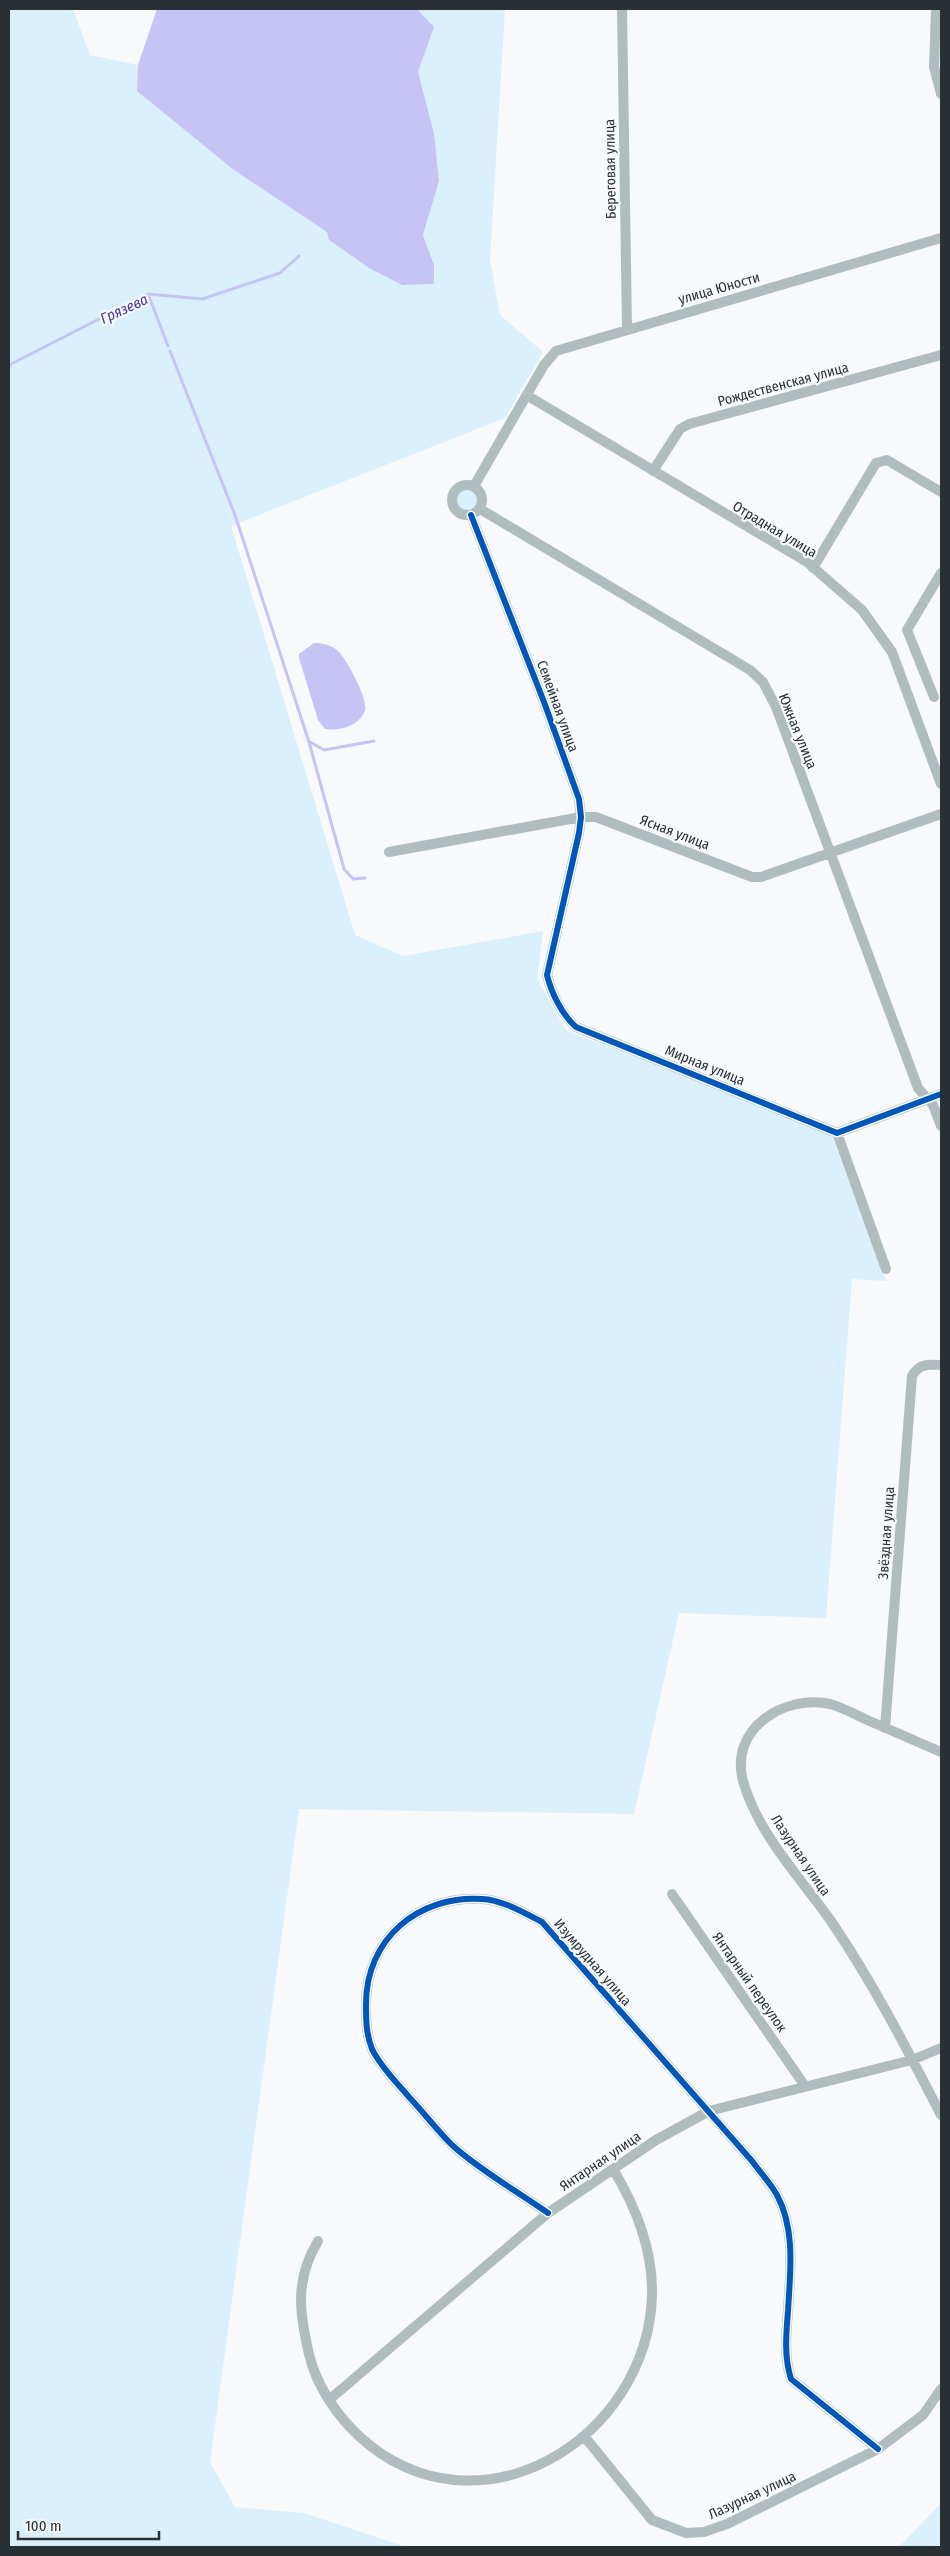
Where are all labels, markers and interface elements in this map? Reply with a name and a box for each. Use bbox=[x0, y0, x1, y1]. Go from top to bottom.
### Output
street label: Береговая улица bbox=[601, 119, 620, 219]
street label: улица Юности bbox=[677, 269, 762, 308]
water label: Грязева bbox=[97, 290, 151, 328]
street label: Рождественская улица bbox=[716, 359, 850, 410]
street label: Отрадная улица bbox=[730, 498, 820, 561]
street label: Семейная улица bbox=[533, 658, 582, 754]
street label: Южная улица bbox=[775, 691, 820, 772]
street label: Ясная улица bbox=[638, 811, 712, 854]
street label: Мирная улица bbox=[662, 1042, 747, 1089]
street label: Звёздная улица bbox=[875, 1486, 898, 1580]
street label: Лазурная улица bbox=[767, 1811, 834, 1899]
street label: Изумрудная улица bbox=[550, 1915, 635, 2009]
street label: Янтарный переулок bbox=[709, 1929, 791, 2036]
street label: Янтарная улица bbox=[556, 2128, 644, 2195]
street label: Лазурная улица bbox=[706, 2468, 799, 2523]
scale bar bbox=[18, 2508, 159, 2540]
text: 100 m bbox=[25, 2517, 62, 2535]

